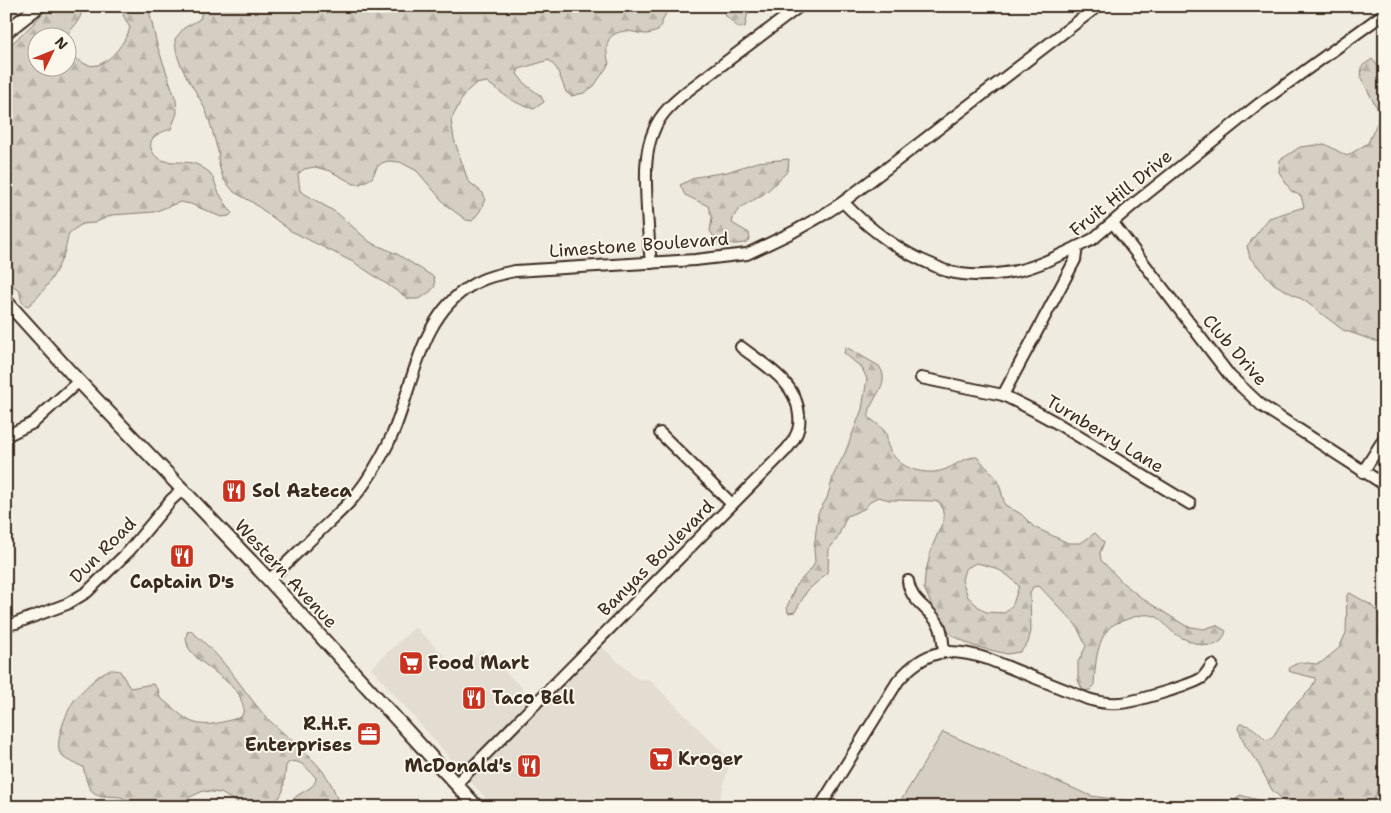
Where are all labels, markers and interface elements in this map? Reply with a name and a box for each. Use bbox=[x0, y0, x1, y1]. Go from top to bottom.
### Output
north arrow bbox=[28, 28, 78, 78]
text: N bbox=[51, 33, 72, 53]
street label: Fruit Hill Drive bbox=[1065, 144, 1177, 242]
street label: Limestone Boulevard bbox=[548, 227, 730, 263]
street label: Club Drive bbox=[1197, 309, 1273, 391]
street label: Turnberry Lane bbox=[1042, 389, 1168, 479]
restaurant icon: Sol Azteca bbox=[221, 478, 247, 504]
place label: Sol Azteca bbox=[252, 479, 352, 503]
street label: Banyas Boulevard bbox=[593, 495, 719, 621]
street label: Dun Road bbox=[65, 512, 141, 588]
street label: Western Avenue bbox=[229, 514, 343, 634]
restaurant icon: Captain D's bbox=[169, 543, 195, 569]
place label: Captain D's bbox=[130, 570, 234, 594]
supermarket icon: Food Mart bbox=[398, 650, 424, 676]
place label: Food Mart bbox=[428, 651, 529, 675]
restaurant icon: Taco Bell bbox=[461, 685, 487, 711]
place label: Taco Bell bbox=[492, 686, 575, 710]
place label: R.H.F. Enterprises bbox=[245, 712, 352, 757]
office icon: R.H.F. Enterprises bbox=[356, 721, 382, 747]
supermarket icon: Kroger bbox=[648, 746, 674, 772]
place label: Kroger bbox=[678, 747, 743, 771]
restaurant icon: McDonald's bbox=[516, 753, 542, 779]
place label: McDonald's bbox=[405, 754, 512, 778]

